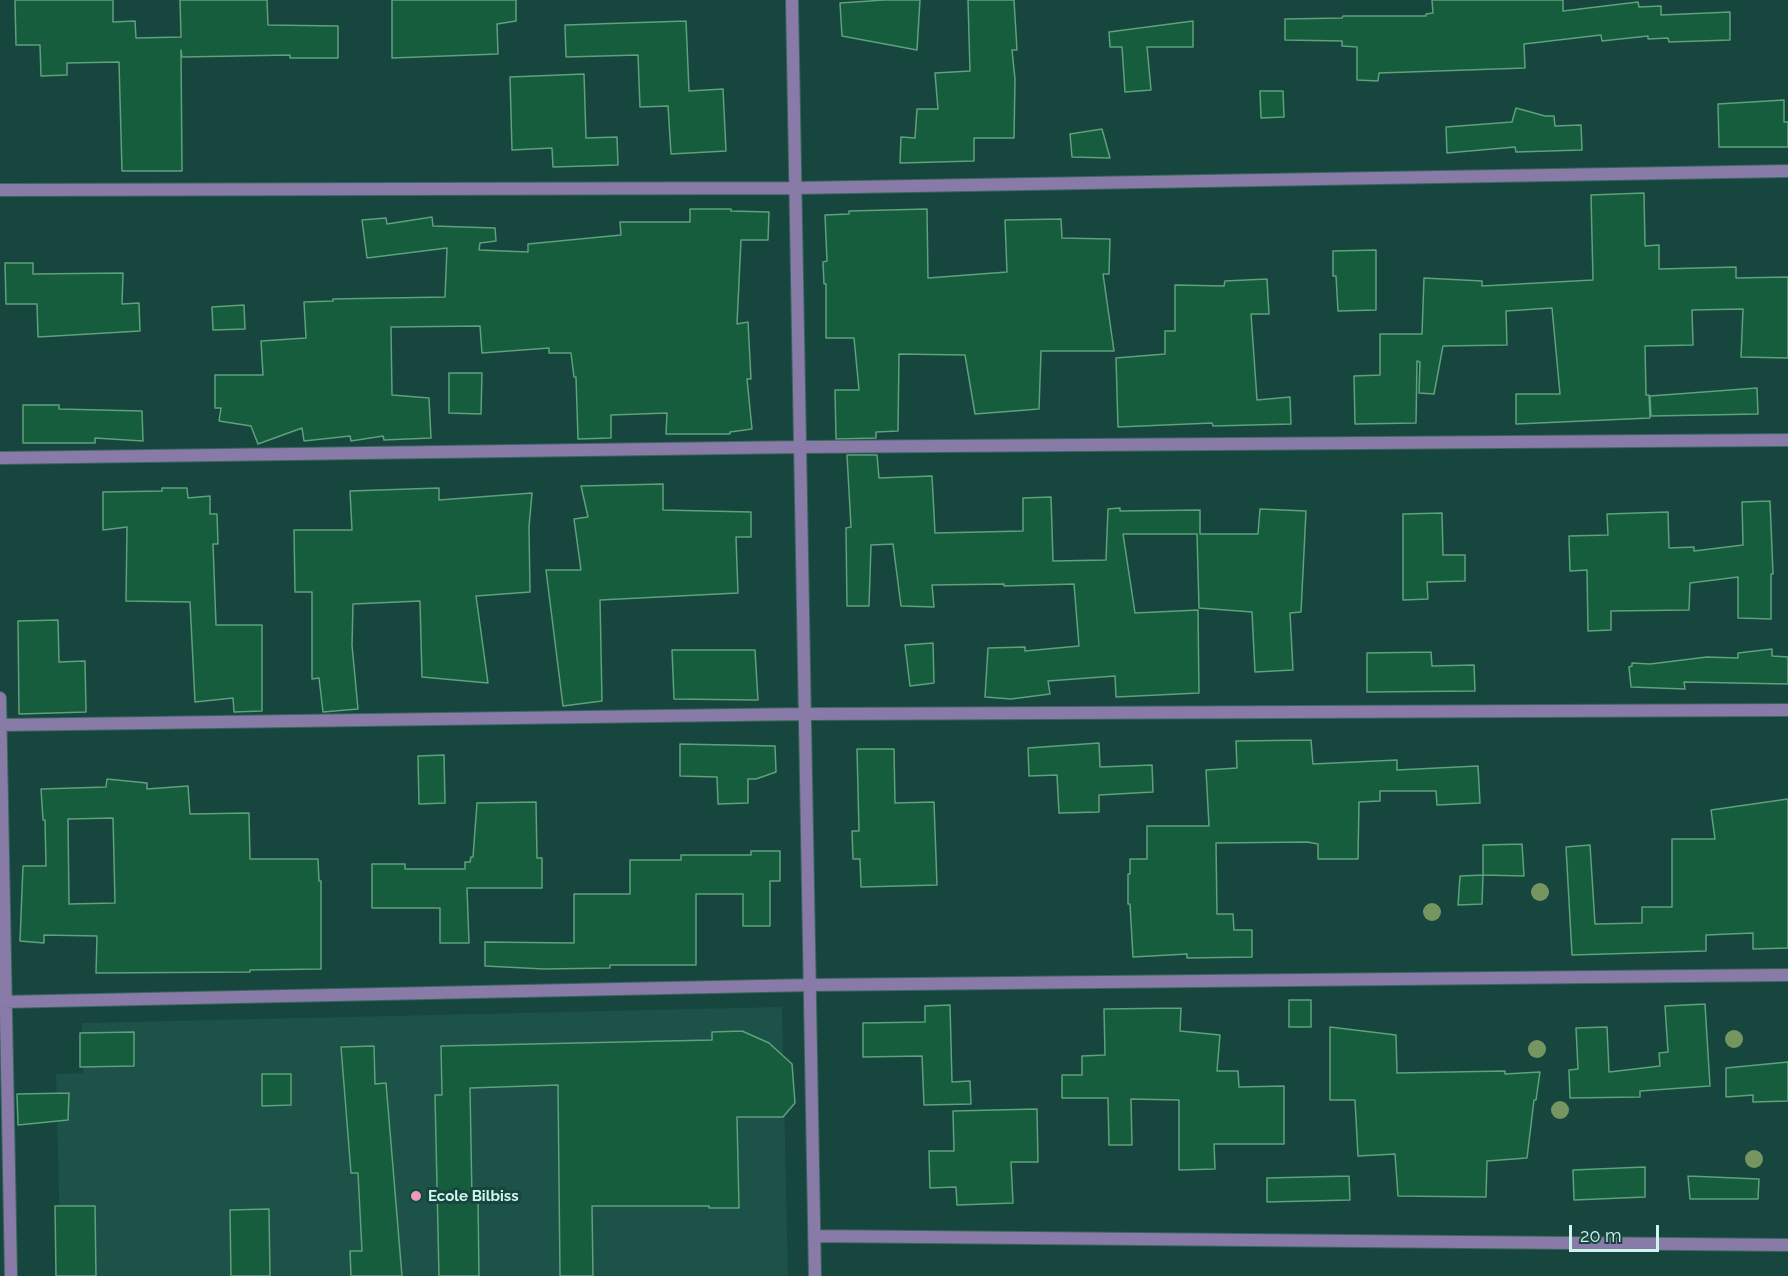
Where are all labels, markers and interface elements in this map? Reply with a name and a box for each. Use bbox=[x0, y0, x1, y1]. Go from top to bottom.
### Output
place label: Ecole Bilbiss bbox=[428, 1187, 519, 1205]
marker: Ecole Bilbiss bbox=[409, 1189, 423, 1203]
scale bar bbox=[1572, 1213, 1662, 1251]
text: 20 m bbox=[1580, 1225, 1622, 1246]

